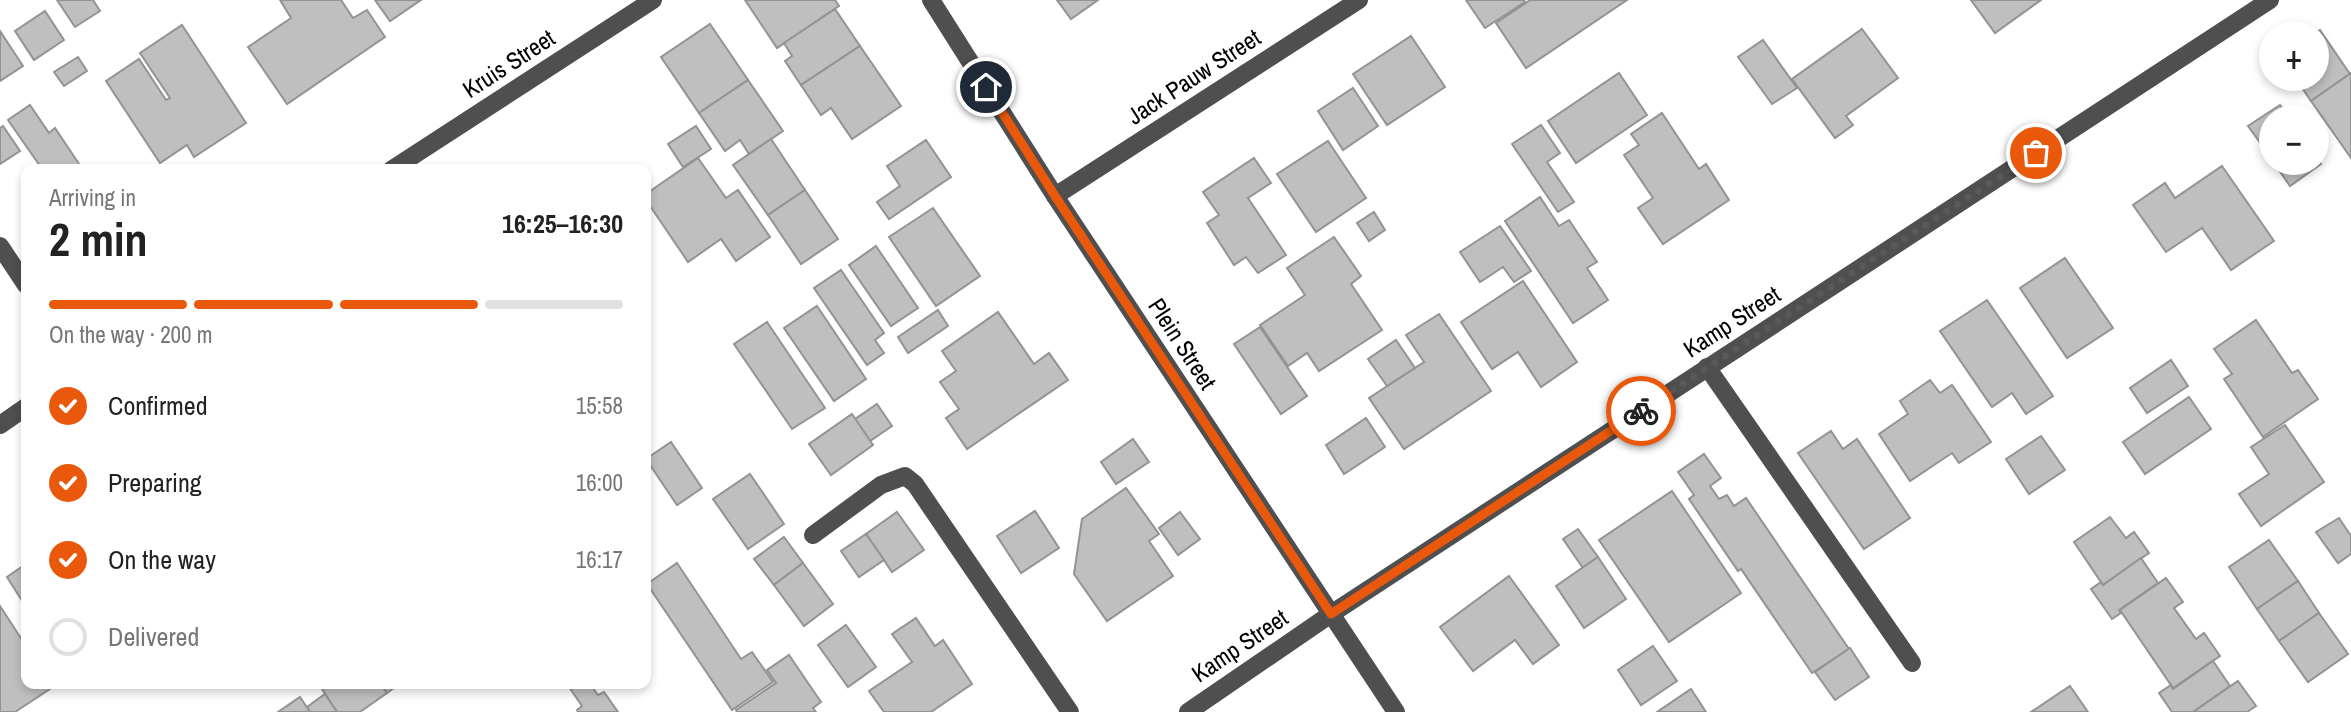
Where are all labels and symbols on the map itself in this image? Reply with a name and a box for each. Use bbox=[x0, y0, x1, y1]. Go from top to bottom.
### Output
street label: Kruis Street bbox=[456, 21, 561, 105]
street label: Jack Pauw Street bbox=[1121, 21, 1267, 131]
pin bbox=[956, 57, 1016, 117]
pin bbox=[2006, 123, 2066, 183]
street label: Kamp Street bbox=[1677, 278, 1786, 364]
street label: Plein Street bbox=[1141, 292, 1225, 396]
courier bbox=[1606, 376, 1676, 446]
street label: Kamp Street bbox=[1185, 601, 1294, 689]

